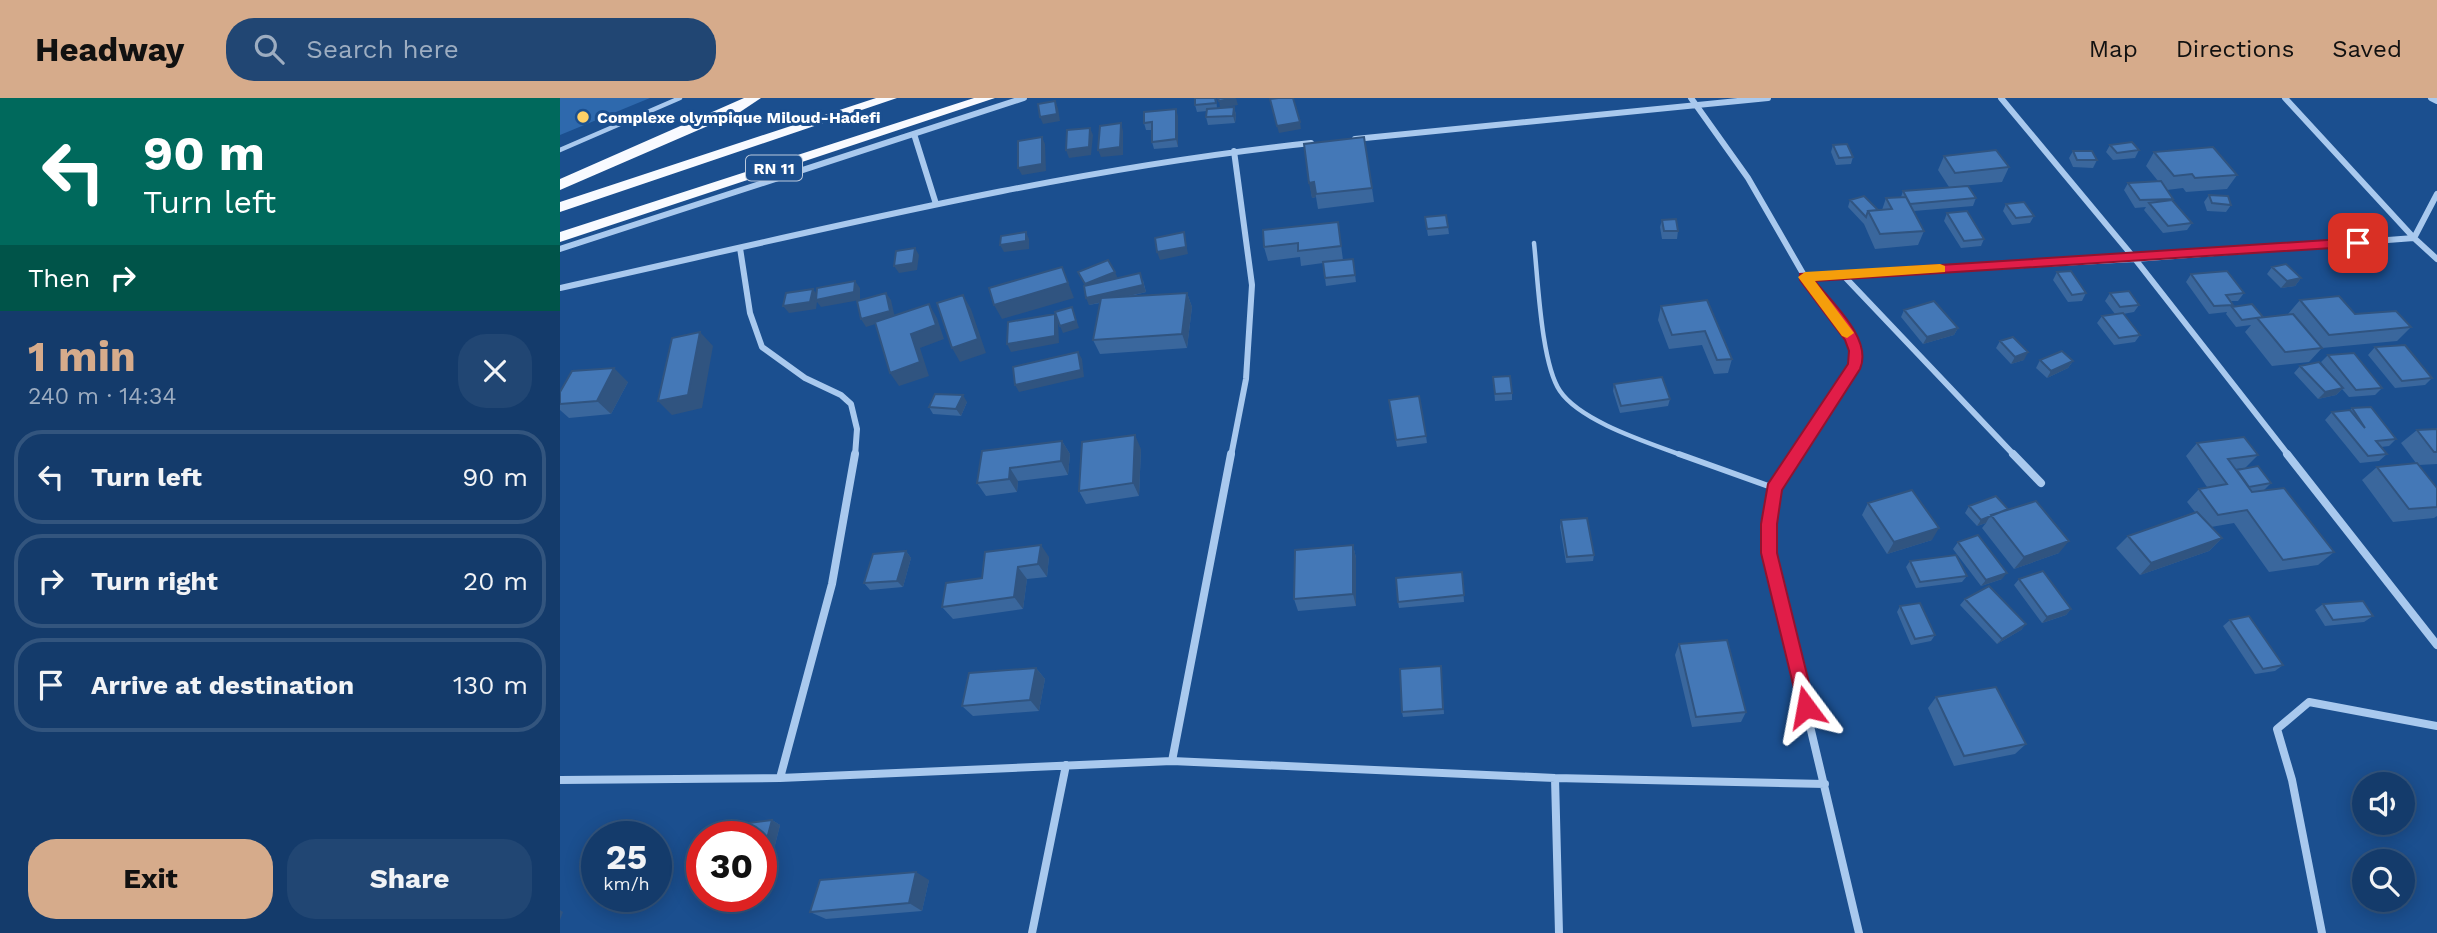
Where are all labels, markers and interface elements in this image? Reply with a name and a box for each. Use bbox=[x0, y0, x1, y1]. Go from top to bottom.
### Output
search box bbox=[226, 18, 716, 81]
text: Headway bbox=[35, 30, 184, 69]
icon: search bbox=[250, 30, 288, 68]
text: Search here bbox=[306, 34, 459, 64]
text: Map bbox=[2089, 35, 2138, 63]
text: Directions bbox=[2176, 35, 2294, 63]
text: Saved bbox=[2332, 35, 2402, 63]
place label: Complexe olympique Miloud-Hadefi bbox=[597, 108, 881, 127]
marker: Complexe olympique Miloud-Hadefi bbox=[575, 109, 591, 125]
text: 90 m bbox=[143, 124, 265, 182]
icon: left bbox=[28, 126, 119, 217]
road number: RN 11 bbox=[746, 156, 802, 180]
text: Turn left bbox=[143, 183, 276, 221]
pin bbox=[2328, 213, 2388, 273]
icon: arrive bbox=[2339, 224, 2377, 262]
icon: right bbox=[104, 259, 142, 297]
text: Then bbox=[28, 263, 90, 293]
text: 1 min bbox=[28, 332, 136, 381]
button: close bbox=[458, 334, 532, 408]
text: 240 m · 14:34 bbox=[28, 383, 177, 410]
icon: left bbox=[32, 458, 70, 496]
text: Turn left bbox=[91, 462, 202, 492]
text: 90 m bbox=[462, 462, 528, 492]
icon: right bbox=[32, 562, 70, 600]
text: Turn right bbox=[91, 566, 218, 596]
text: 20 m bbox=[463, 566, 528, 596]
icon: arrive bbox=[32, 666, 70, 704]
text: Arrive at destination bbox=[91, 670, 354, 700]
text: 130 m bbox=[453, 670, 528, 700]
position arrow bbox=[1769, 670, 1843, 744]
map controls bbox=[2352, 772, 2415, 912]
button: sound bbox=[2352, 772, 2415, 835]
speed limit sign: 30 bbox=[686, 821, 777, 912]
text: 25 bbox=[606, 836, 647, 878]
button: Exit bbox=[28, 839, 273, 919]
button: Share bbox=[287, 839, 532, 919]
button: search bbox=[2352, 849, 2415, 912]
text: km/h bbox=[603, 873, 650, 894]

